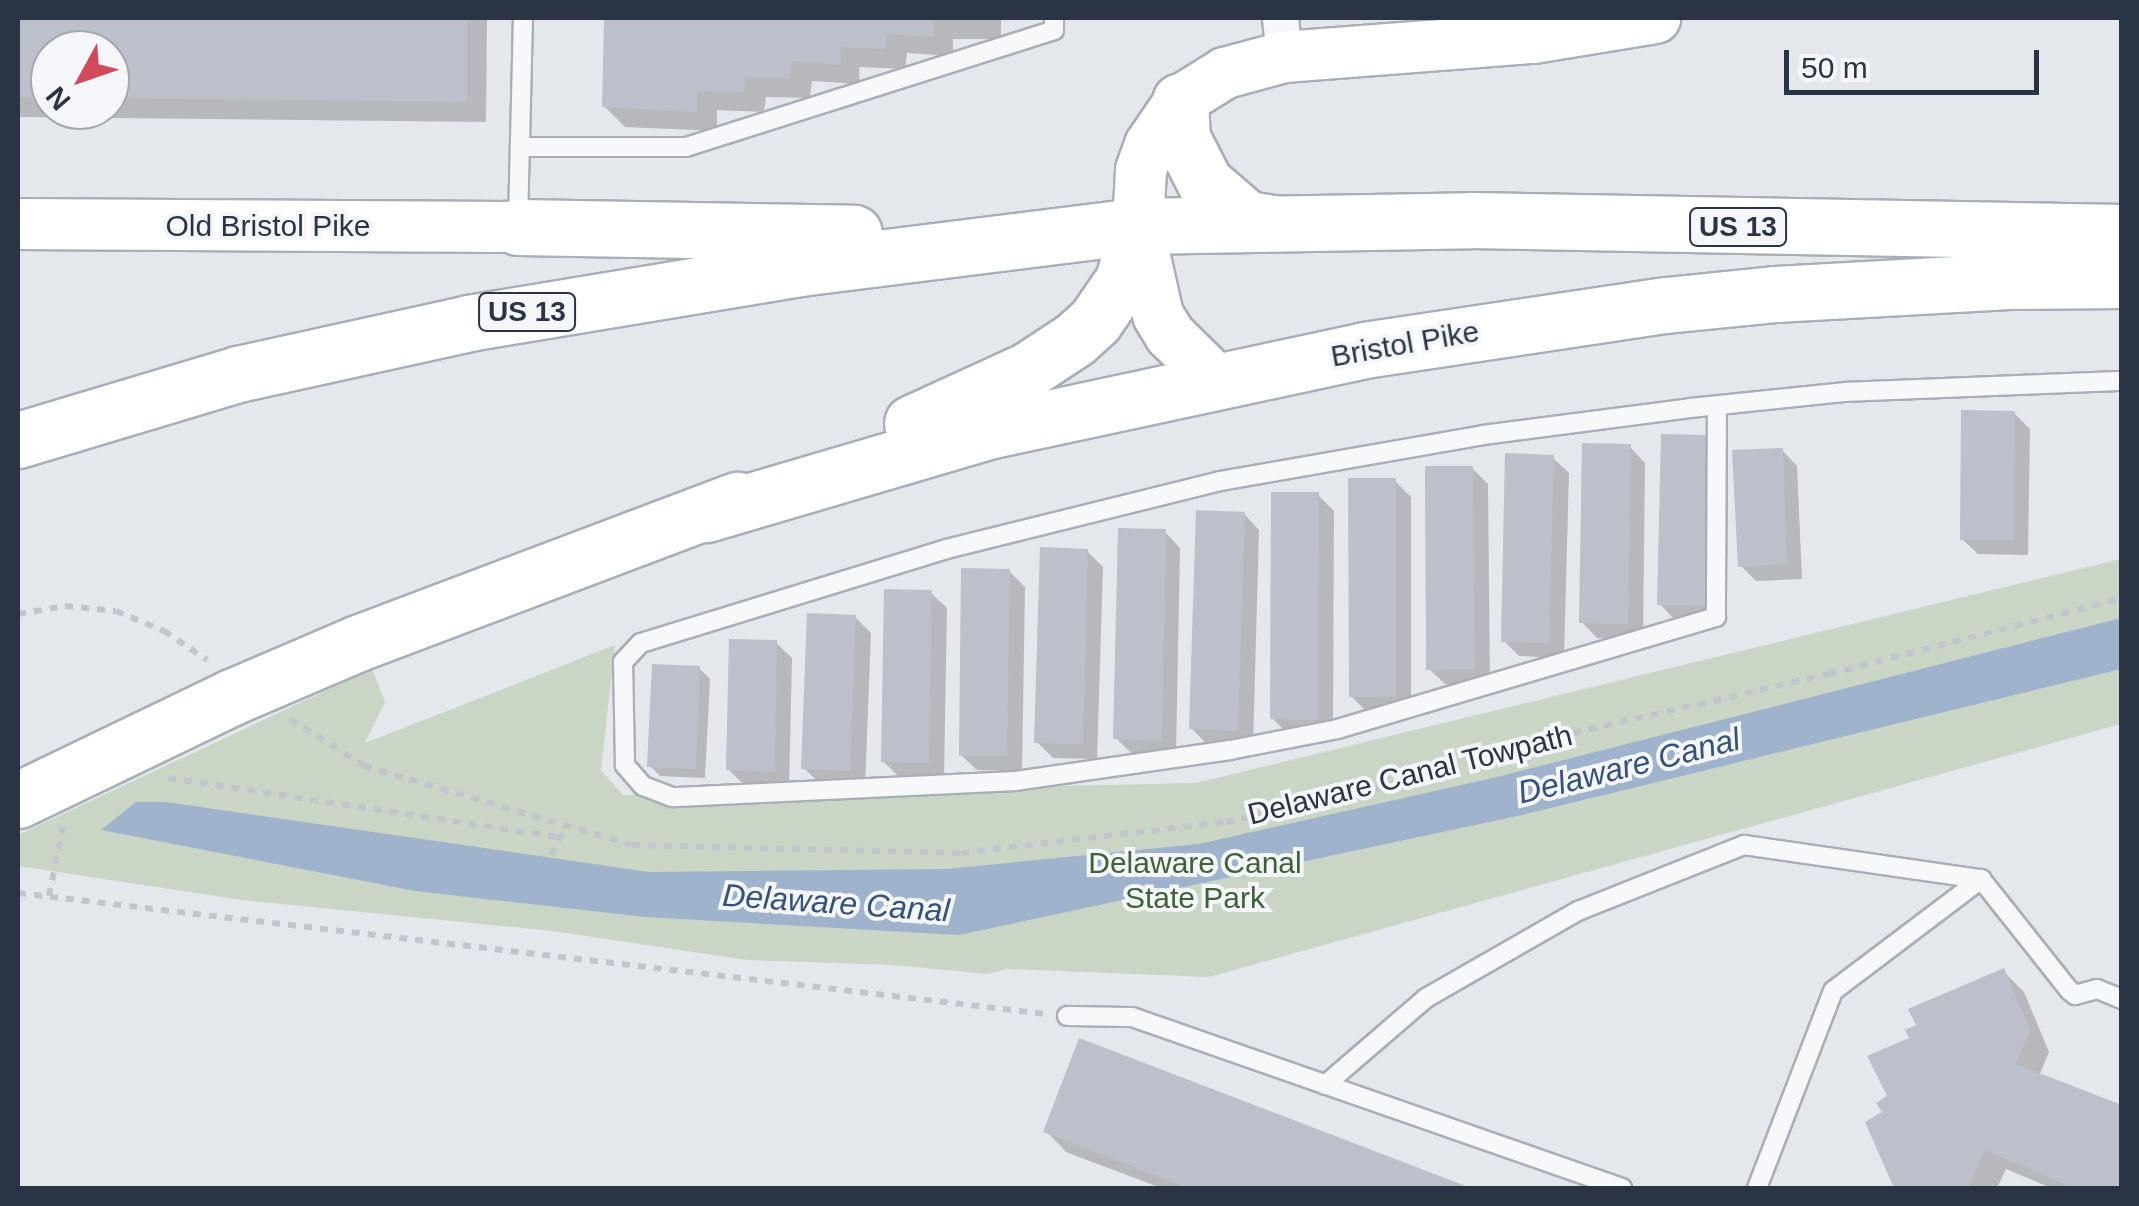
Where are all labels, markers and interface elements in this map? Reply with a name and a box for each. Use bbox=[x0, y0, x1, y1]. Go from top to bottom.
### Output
north arrow bbox=[30, 30, 130, 130]
scale bar bbox=[1789, 30, 2044, 92]
text: 50 m bbox=[1801, 51, 1868, 84]
text: N bbox=[40, 81, 77, 116]
road number: US 13 bbox=[1688, 204, 1788, 250]
street label: Old Bristol Pike bbox=[165, 208, 371, 244]
road number: US 13 bbox=[477, 289, 577, 335]
street label: Bristol Pike bbox=[1328, 313, 1482, 375]
street label: Delaware Canal Towpath bbox=[1244, 717, 1576, 833]
water label: Delaware Canal bbox=[1514, 720, 1744, 812]
park label: Delaware Canal State Park bbox=[1088, 845, 1302, 916]
water label: Delaware Canal bbox=[721, 876, 951, 930]

